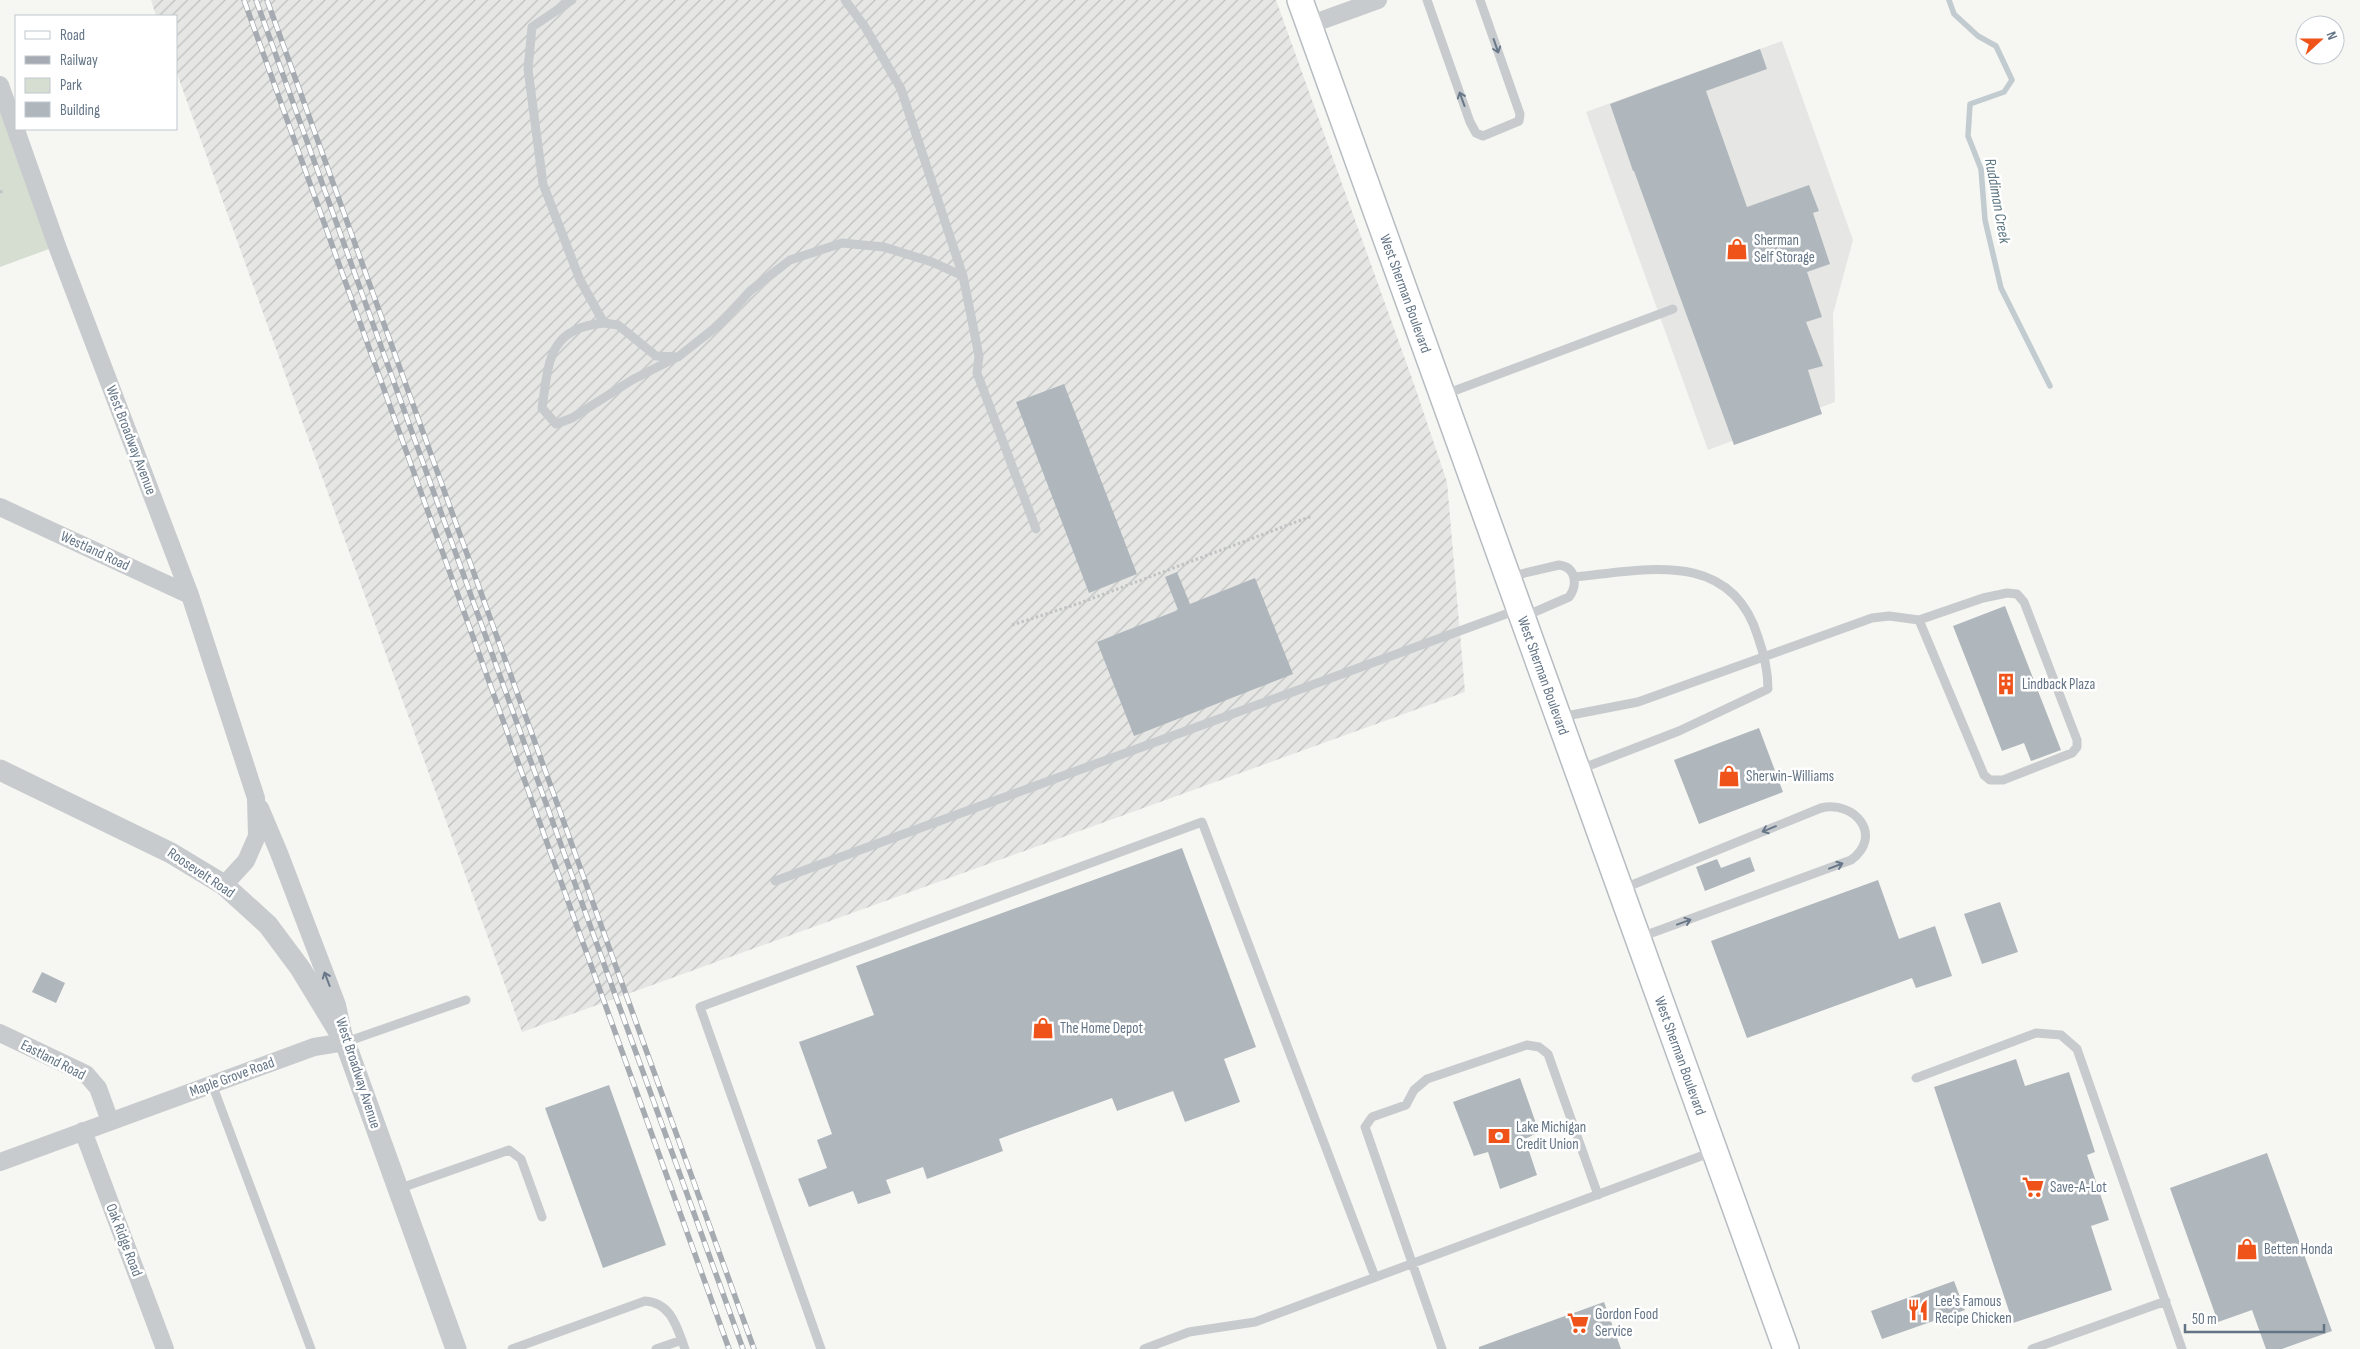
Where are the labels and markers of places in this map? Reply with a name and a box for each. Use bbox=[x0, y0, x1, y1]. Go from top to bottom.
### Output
place label: Sherman Self Storage bbox=[1754, 231, 1815, 267]
shop icon: Sherman Self Storage bbox=[1724, 236, 1750, 262]
building icon: Lindback Plaza bbox=[1993, 671, 2019, 697]
place label: Lindback Plaza bbox=[2022, 675, 2095, 694]
shop icon: Sherwin-Williams bbox=[1716, 763, 1742, 789]
place label: Sherwin-Williams bbox=[1746, 767, 1834, 786]
shop icon: The Home Depot bbox=[1030, 1015, 1056, 1041]
place label: The Home Depot bbox=[1060, 1019, 1144, 1038]
place label: Lake Michigan Credit Union bbox=[1516, 1118, 1586, 1154]
bank icon: Lake Michigan Credit Union bbox=[1486, 1123, 1512, 1149]
supermarket icon: Save-A-Lot bbox=[2020, 1174, 2046, 1200]
place label: Save-A-Lot bbox=[2050, 1178, 2107, 1197]
shop icon: Betten Honda bbox=[2234, 1236, 2260, 1262]
place label: Betten Honda bbox=[2264, 1240, 2333, 1259]
place label: Lee's Famous Recipe Chicken bbox=[1935, 1292, 2012, 1328]
restaurant icon: Lee's Famous Recipe Chicken bbox=[1905, 1297, 1931, 1323]
place label: Gordon Food Service bbox=[1595, 1305, 1658, 1341]
supermarket icon: Gordon Food Service bbox=[1565, 1310, 1591, 1336]

